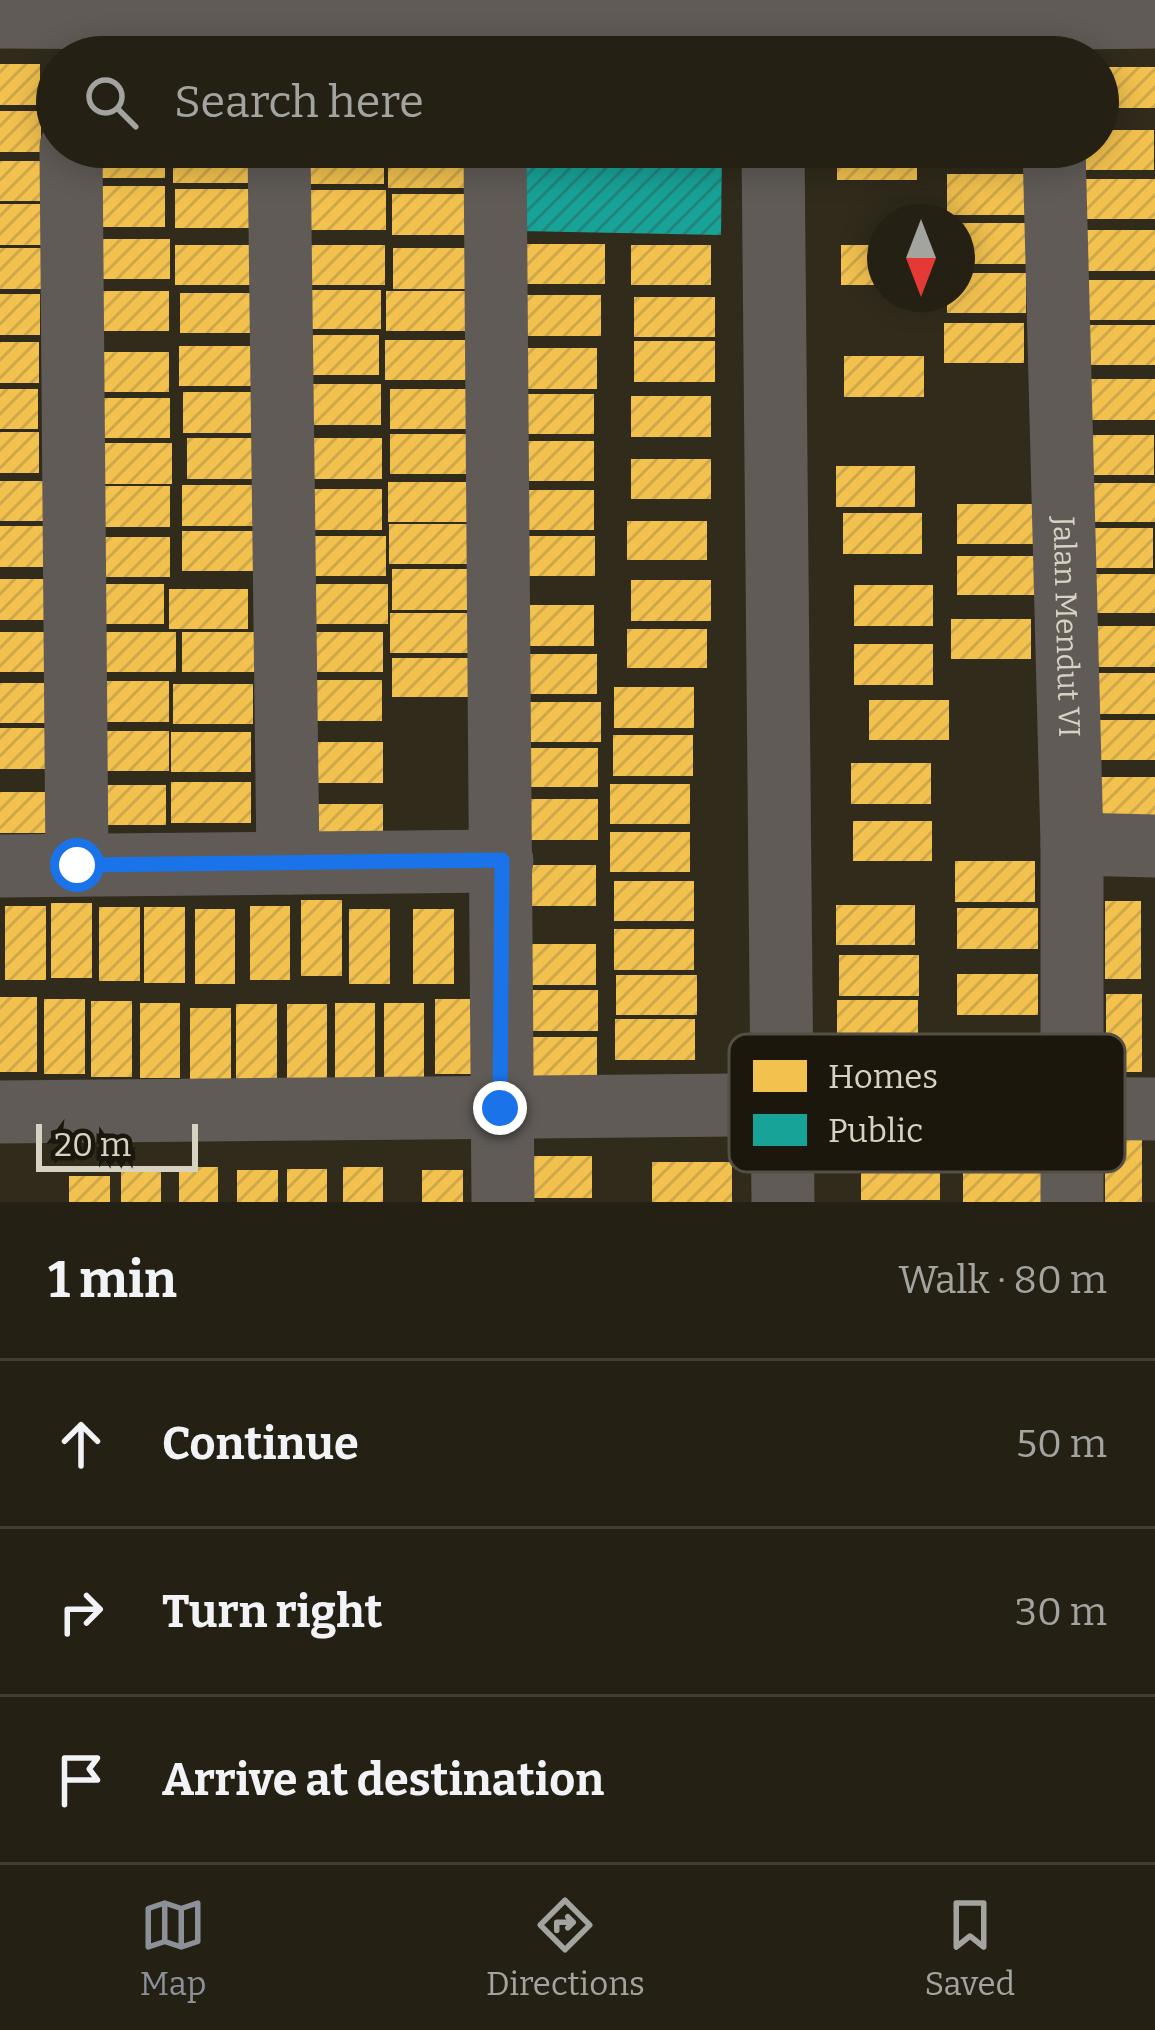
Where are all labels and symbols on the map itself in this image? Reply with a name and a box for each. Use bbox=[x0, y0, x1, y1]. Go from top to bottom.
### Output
north arrow bbox=[867, 204, 975, 312]
street label: Jalan Mendut VI bbox=[1046, 515, 1087, 738]
route start bbox=[50, 838, 104, 892]
legend bbox=[729, 1034, 1125, 1172]
text: Homes bbox=[828, 1057, 938, 1097]
route end bbox=[473, 1081, 527, 1135]
text: Public bbox=[828, 1111, 923, 1151]
scale bar bbox=[36, 1118, 198, 1171]

